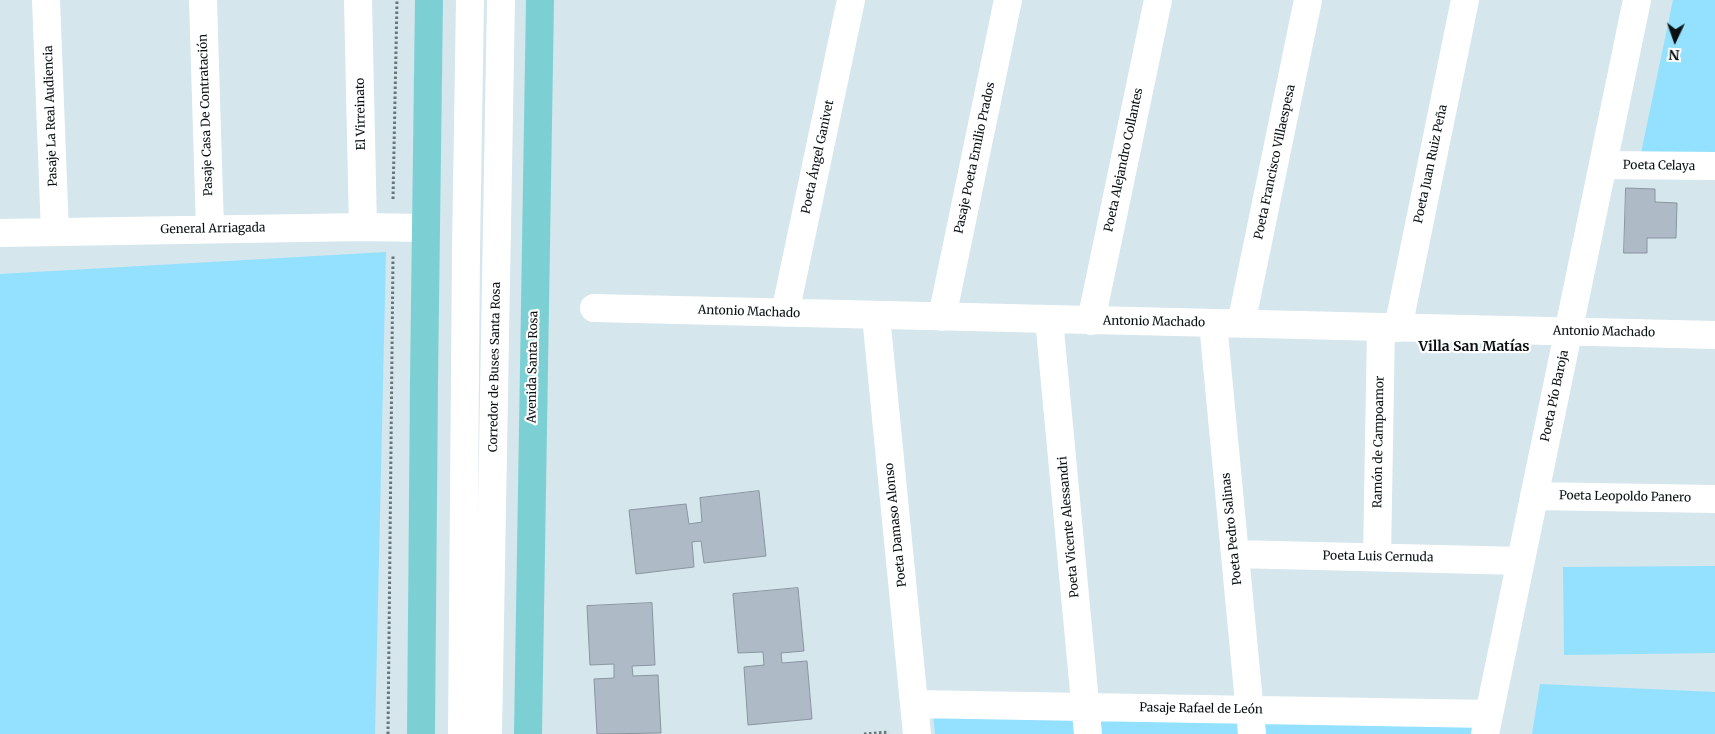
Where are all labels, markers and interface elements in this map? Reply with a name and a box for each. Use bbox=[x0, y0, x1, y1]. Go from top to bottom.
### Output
north arrow bbox=[1650, 15, 1700, 65]
street label: Pasaje Casa De Contratación bbox=[196, 34, 216, 196]
street label: Pasaje La Real Audiencia bbox=[41, 45, 61, 187]
text: N bbox=[1668, 46, 1680, 64]
street label: El Virreinato bbox=[353, 78, 369, 150]
street label: Pasaje Poeta Emilio Prados bbox=[952, 81, 998, 235]
street label: Poeta Francisco Villaespesa bbox=[1252, 83, 1298, 241]
street label: Poeta Alejandro Collantes bbox=[1102, 87, 1146, 233]
street label: Poeta Ángel Ganivet bbox=[799, 99, 837, 215]
street label: Poeta Juan Ruiz Peña bbox=[1411, 103, 1451, 225]
street label: Poeta Celaya bbox=[1623, 158, 1695, 174]
street label: General Arriagada bbox=[160, 221, 266, 237]
street label: Corredor de Buses Santa Rosa bbox=[486, 282, 504, 452]
street label: Antonio Machado bbox=[698, 303, 800, 321]
street label: Avenida Santa Rosa bbox=[525, 311, 541, 423]
street label: Antonio Machado bbox=[1103, 314, 1205, 330]
street label: Antonio Machado bbox=[1553, 324, 1655, 340]
district label: Villa San Matías bbox=[1418, 339, 1530, 355]
street label: Poeta Pío Baroja bbox=[1538, 349, 1572, 443]
street label: Ramón de Campoamor bbox=[1371, 376, 1387, 508]
street label: Poeta Vicente Alessandri bbox=[1056, 456, 1082, 598]
street label: Poeta Damaso Alonso bbox=[882, 462, 910, 588]
street label: Poeta Pedro Salinas bbox=[1219, 472, 1245, 586]
street label: Poeta Leopoldo Panero bbox=[1559, 489, 1691, 505]
street label: Poeta Luis Cernuda bbox=[1322, 549, 1434, 565]
street label: Pasaje Rafael de León bbox=[1139, 701, 1263, 717]

